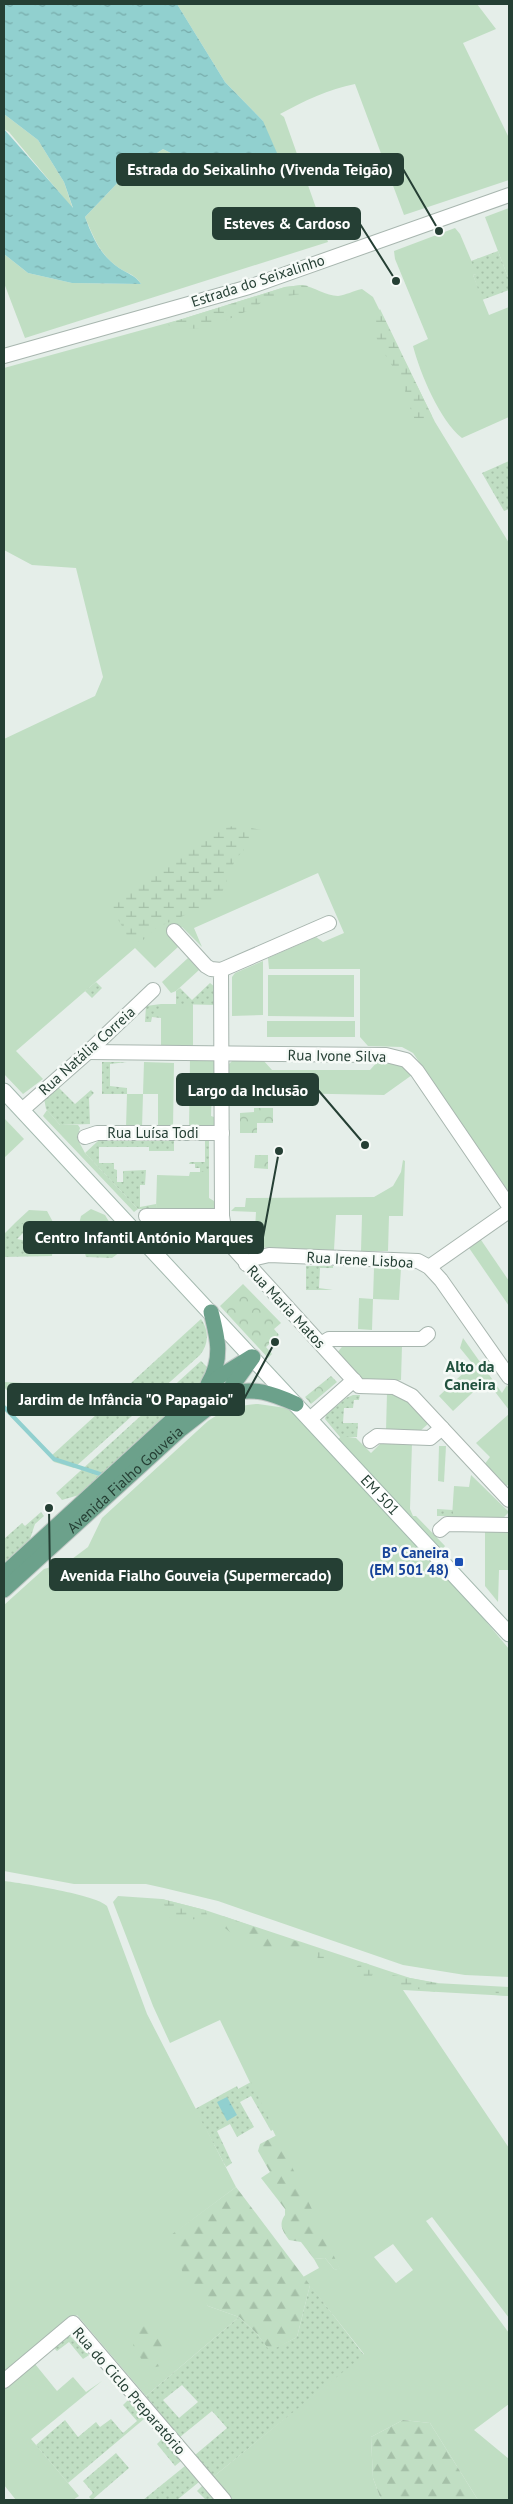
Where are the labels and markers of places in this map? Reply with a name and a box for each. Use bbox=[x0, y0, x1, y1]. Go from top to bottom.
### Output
callout: Estrada do Seixalinho (Vivenda Teigão) bbox=[117, 154, 403, 185]
callout: Esteves & Cardoso bbox=[213, 208, 360, 239]
callout: Largo da Inclusão bbox=[177, 1074, 318, 1105]
callout: Centro Infantil António Marques bbox=[24, 1222, 263, 1253]
callout: Jardim de Infância "O Papagaio" bbox=[8, 1384, 244, 1415]
place label: Bº Caneira (EM 501 48) bbox=[369, 1543, 449, 1579]
marker: Bº Caneira (EM 501 48) bbox=[453, 1556, 465, 1568]
callout: Avenida Fialho Gouveia (Supermercado) bbox=[50, 1559, 342, 1590]

